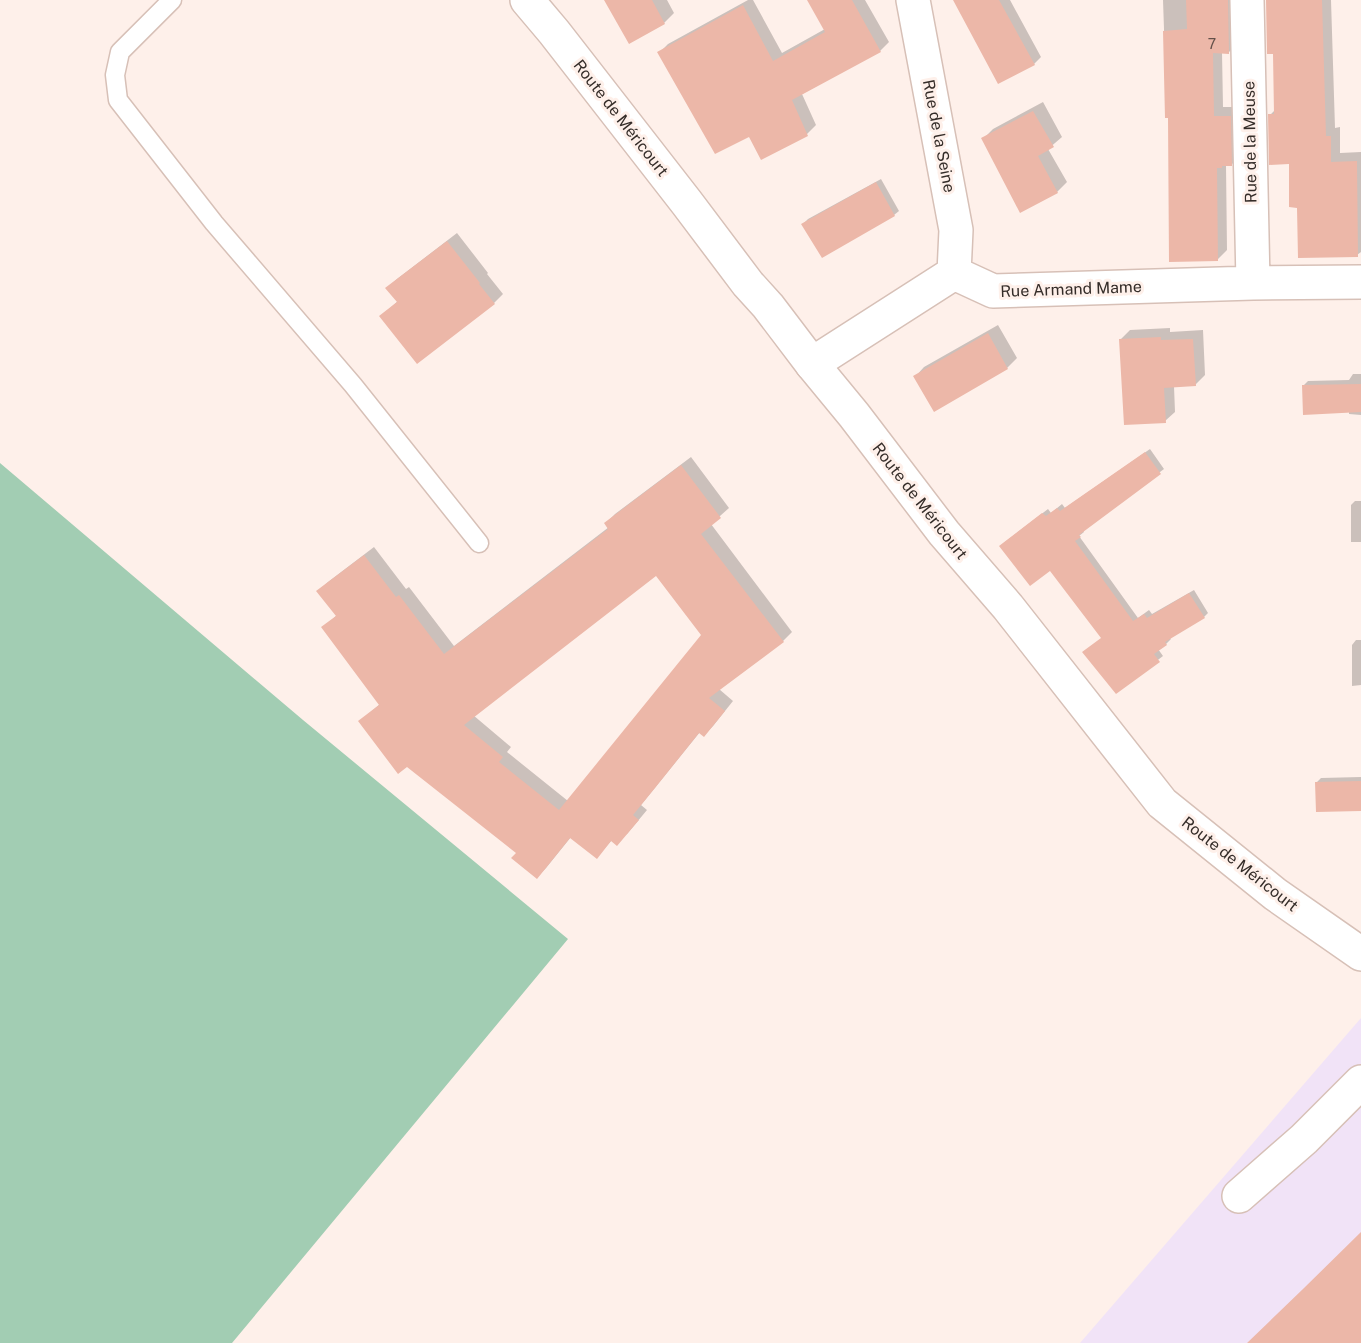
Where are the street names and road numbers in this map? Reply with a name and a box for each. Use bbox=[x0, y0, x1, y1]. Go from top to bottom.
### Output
street label: Route de Méricourt bbox=[570, 56, 672, 180]
street label: Rue de la Seine bbox=[919, 78, 959, 194]
street label: Rue de la Meuse bbox=[1239, 81, 1261, 203]
street label: Rue Armand Mame bbox=[1000, 277, 1142, 301]
street label: Route de Méricourt bbox=[869, 439, 971, 563]
street label: Route de Méricourt bbox=[1178, 813, 1302, 915]

